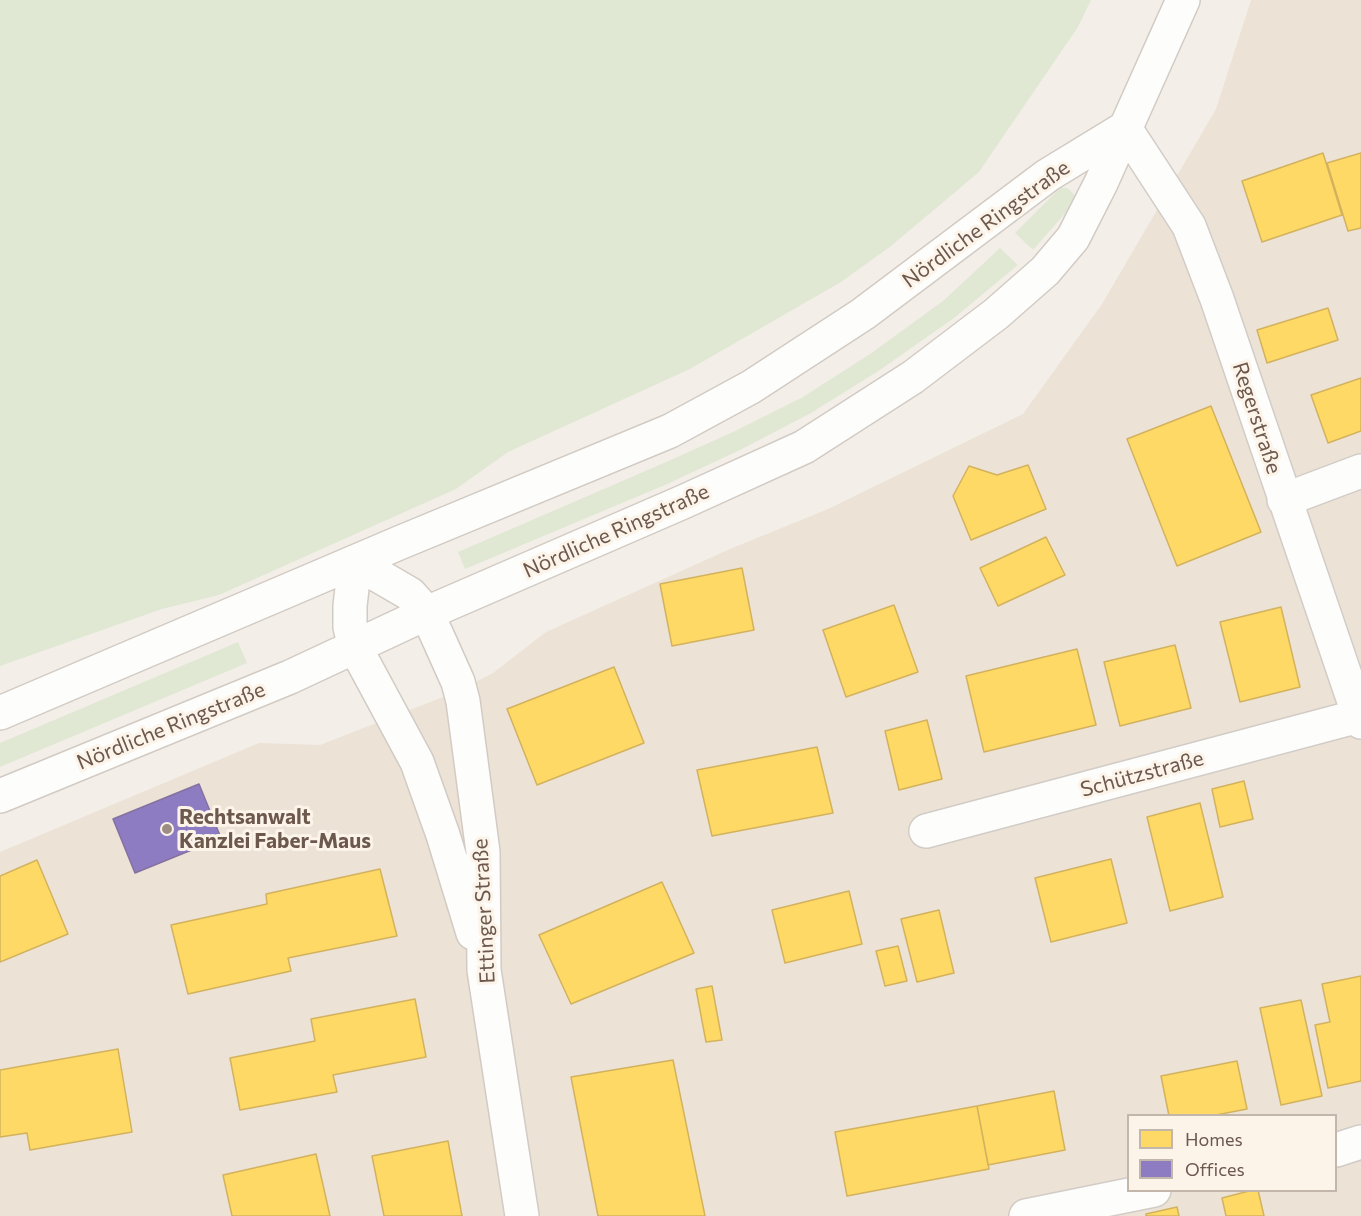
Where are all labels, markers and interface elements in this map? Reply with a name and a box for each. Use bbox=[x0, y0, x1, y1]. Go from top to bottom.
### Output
street label: Nördliche Ringstraße bbox=[897, 155, 1075, 293]
street label: Regerstraße bbox=[1227, 359, 1287, 477]
street label: Nördliche Ringstraße bbox=[519, 479, 713, 583]
street label: Nördliche Ringstraße bbox=[73, 677, 269, 775]
street label: Schützstraße bbox=[1078, 745, 1206, 803]
place label: Rechtsanwalt Kanzlei Faber-Maus bbox=[179, 804, 371, 854]
marker: Rechtsanwalt Kanzlei Faber-Maus bbox=[160, 822, 174, 836]
street label: Ettinger Straße bbox=[468, 838, 500, 984]
legend bbox=[1127, 1114, 1337, 1192]
text: Homes bbox=[1185, 1128, 1243, 1150]
text: Offices bbox=[1185, 1158, 1245, 1180]

